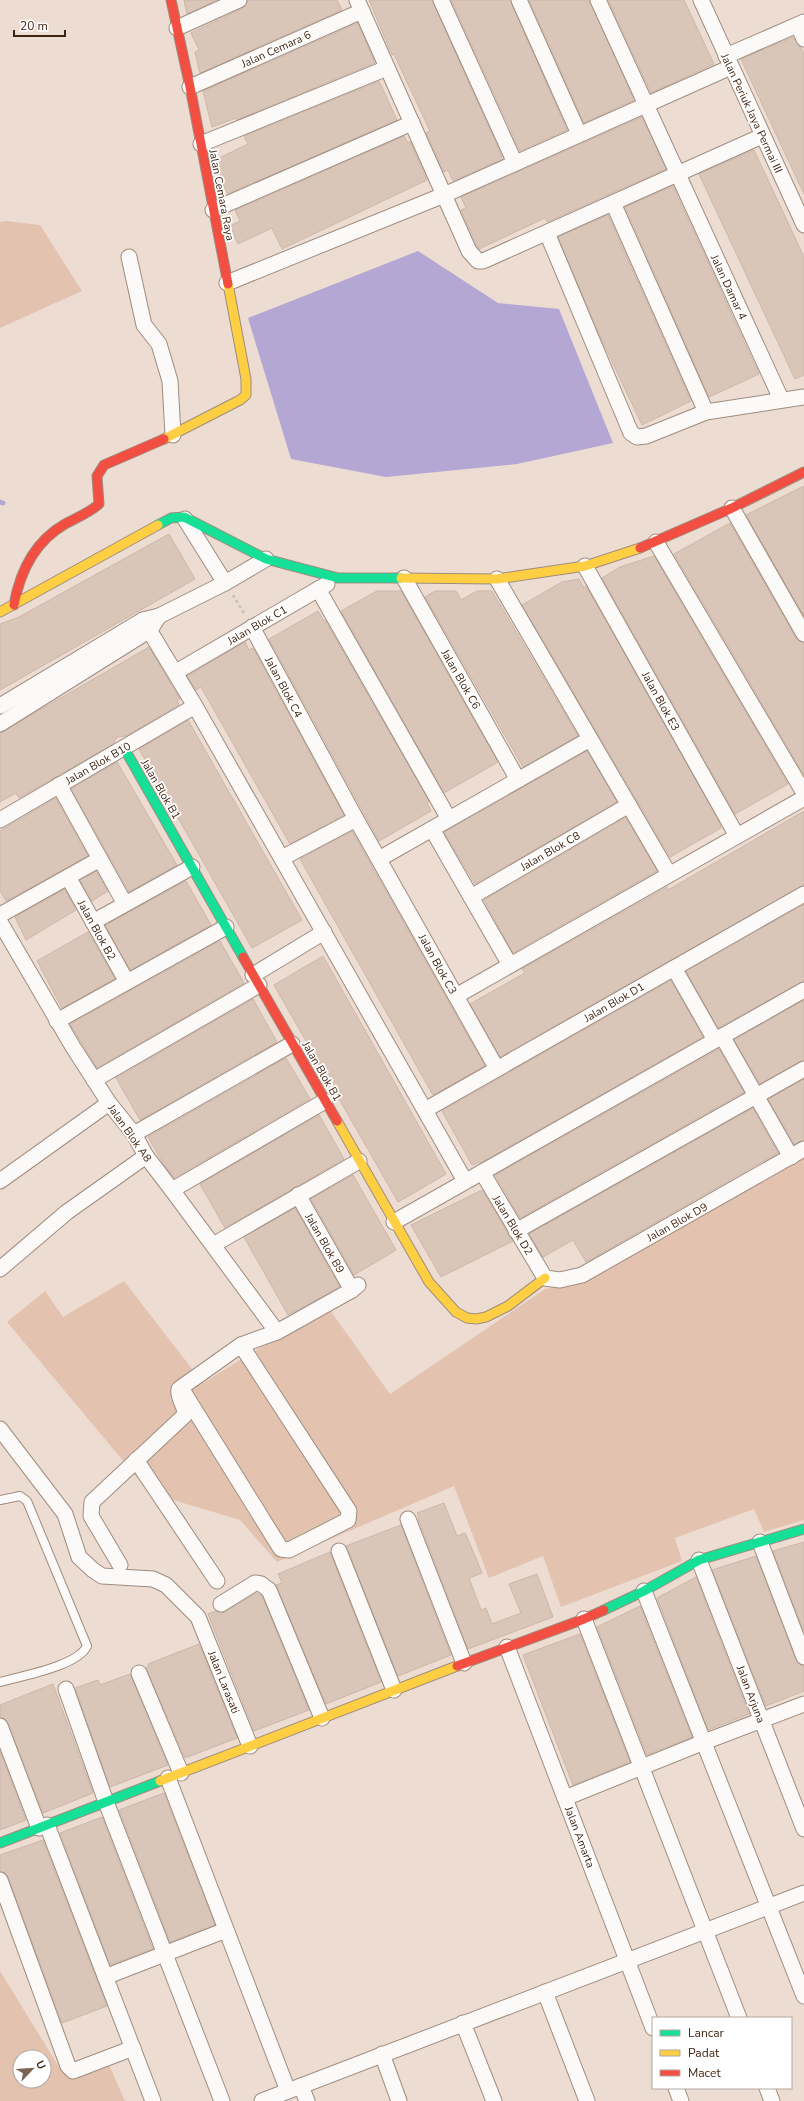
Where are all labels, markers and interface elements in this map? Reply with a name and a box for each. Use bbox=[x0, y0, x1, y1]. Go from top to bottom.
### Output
scale bar bbox=[14, 12, 65, 38]
text: 20 m bbox=[20, 18, 48, 34]
street label: Jalan Cemara 6 bbox=[238, 27, 314, 72]
street label: Jalan Periuk Jaya Permai III bbox=[717, 50, 786, 175]
street label: Jalan Cemara Raya bbox=[205, 147, 238, 242]
street label: Jalan Damar 4 bbox=[706, 251, 750, 323]
street label: Jalan Blok C1 bbox=[224, 602, 290, 649]
street label: Jalan Blok C6 bbox=[437, 646, 484, 712]
street label: Jalan Blok C4 bbox=[261, 653, 306, 721]
street label: Jalan Blok E3 bbox=[638, 668, 683, 734]
street label: Jalan Blok B10 bbox=[62, 738, 134, 789]
street label: Jalan Blok B1 bbox=[137, 756, 184, 822]
street label: Jalan Blok C8 bbox=[517, 828, 583, 875]
street label: Jalan Blok B2 bbox=[73, 897, 119, 963]
street label: Jalan Blok C3 bbox=[414, 931, 460, 997]
street label: Jalan Blok D1 bbox=[580, 979, 647, 1026]
street label: Jalan Blok B1 bbox=[298, 1038, 345, 1104]
street label: Jalan Blok A8 bbox=[104, 1101, 155, 1165]
street label: Jalan Blok D2 bbox=[488, 1192, 536, 1258]
street label: Jalan Blok D9 bbox=[643, 1200, 710, 1246]
street label: Jalan Blok B9 bbox=[301, 1210, 348, 1276]
street label: Jalan Larasati bbox=[204, 1648, 243, 1716]
street label: Jalan Arjuna bbox=[732, 1662, 768, 1725]
street label: Jalan Amarta bbox=[561, 1803, 598, 1870]
legend bbox=[652, 2017, 792, 2089]
text: Lancar bbox=[688, 2025, 725, 2041]
text: Padat bbox=[688, 2045, 720, 2061]
north arrow bbox=[12, 2049, 52, 2089]
text: U bbox=[32, 2058, 49, 2072]
text: Macet bbox=[688, 2065, 721, 2081]

